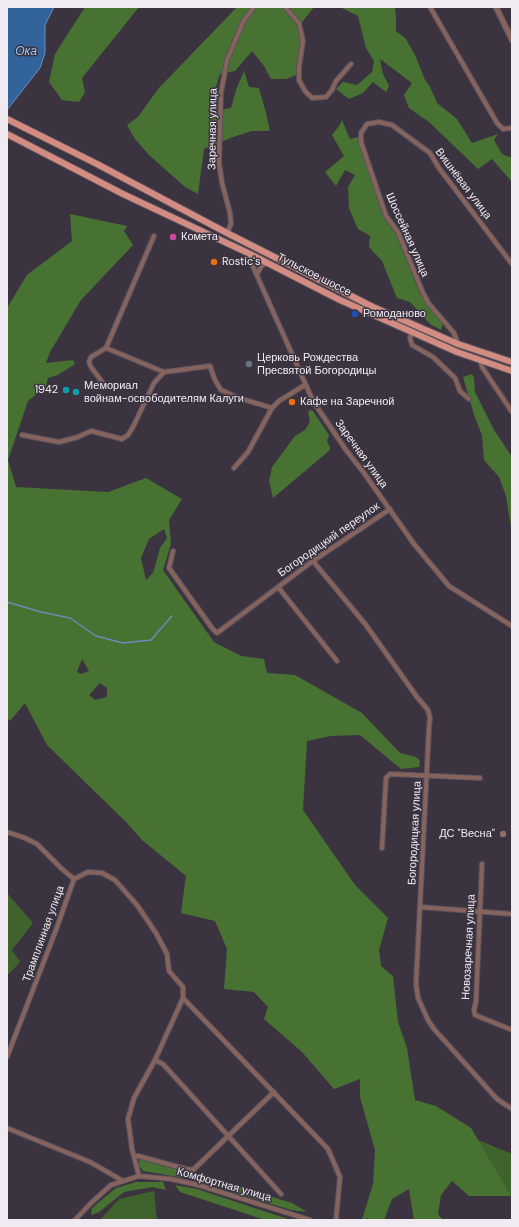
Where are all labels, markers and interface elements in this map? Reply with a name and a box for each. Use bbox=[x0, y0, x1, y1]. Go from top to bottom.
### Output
water label: Ока bbox=[15, 45, 37, 59]
street label: Заречная улица bbox=[206, 88, 220, 170]
street label: Вишнёвая улица bbox=[432, 146, 494, 222]
street label: Шоссейная улица bbox=[383, 191, 431, 279]
place label: Комета bbox=[181, 230, 218, 244]
marker: Комета bbox=[168, 232, 178, 242]
street label: Тульское шоссе bbox=[275, 251, 353, 299]
place label: Rostic's bbox=[222, 255, 261, 269]
marker: Rostic's bbox=[209, 257, 219, 267]
place label: Ромоданово bbox=[363, 307, 426, 321]
marker: Ромоданово bbox=[350, 309, 360, 319]
place label: Церковь Рождества Пресвятой Богородицы bbox=[257, 351, 376, 377]
marker: Церковь Рождества Пресвятой Богородицы bbox=[244, 359, 254, 369]
place label: Мемориал войнам-освободителям Калуги bbox=[84, 379, 244, 405]
place label: 1942 bbox=[35, 383, 58, 397]
marker: 1942 bbox=[61, 385, 71, 395]
marker: Мемориал войнам-освободителям Калуги bbox=[71, 387, 81, 397]
place label: Кафе на Заречной bbox=[300, 395, 394, 409]
marker: Кафе на Заречной bbox=[287, 397, 297, 407]
street label: Заречная улица bbox=[332, 417, 390, 491]
street label: Богородицкий переулок bbox=[276, 500, 382, 580]
street label: Богородицкая улица bbox=[406, 781, 424, 885]
place label: ДС "Весна" bbox=[439, 827, 495, 841]
marker: ДС "Весна" bbox=[498, 829, 508, 839]
street label: Трамплинная улица bbox=[20, 884, 68, 984]
street label: Новозаречная улица bbox=[460, 894, 478, 1000]
street label: Комфортная улица bbox=[175, 1165, 273, 1205]

